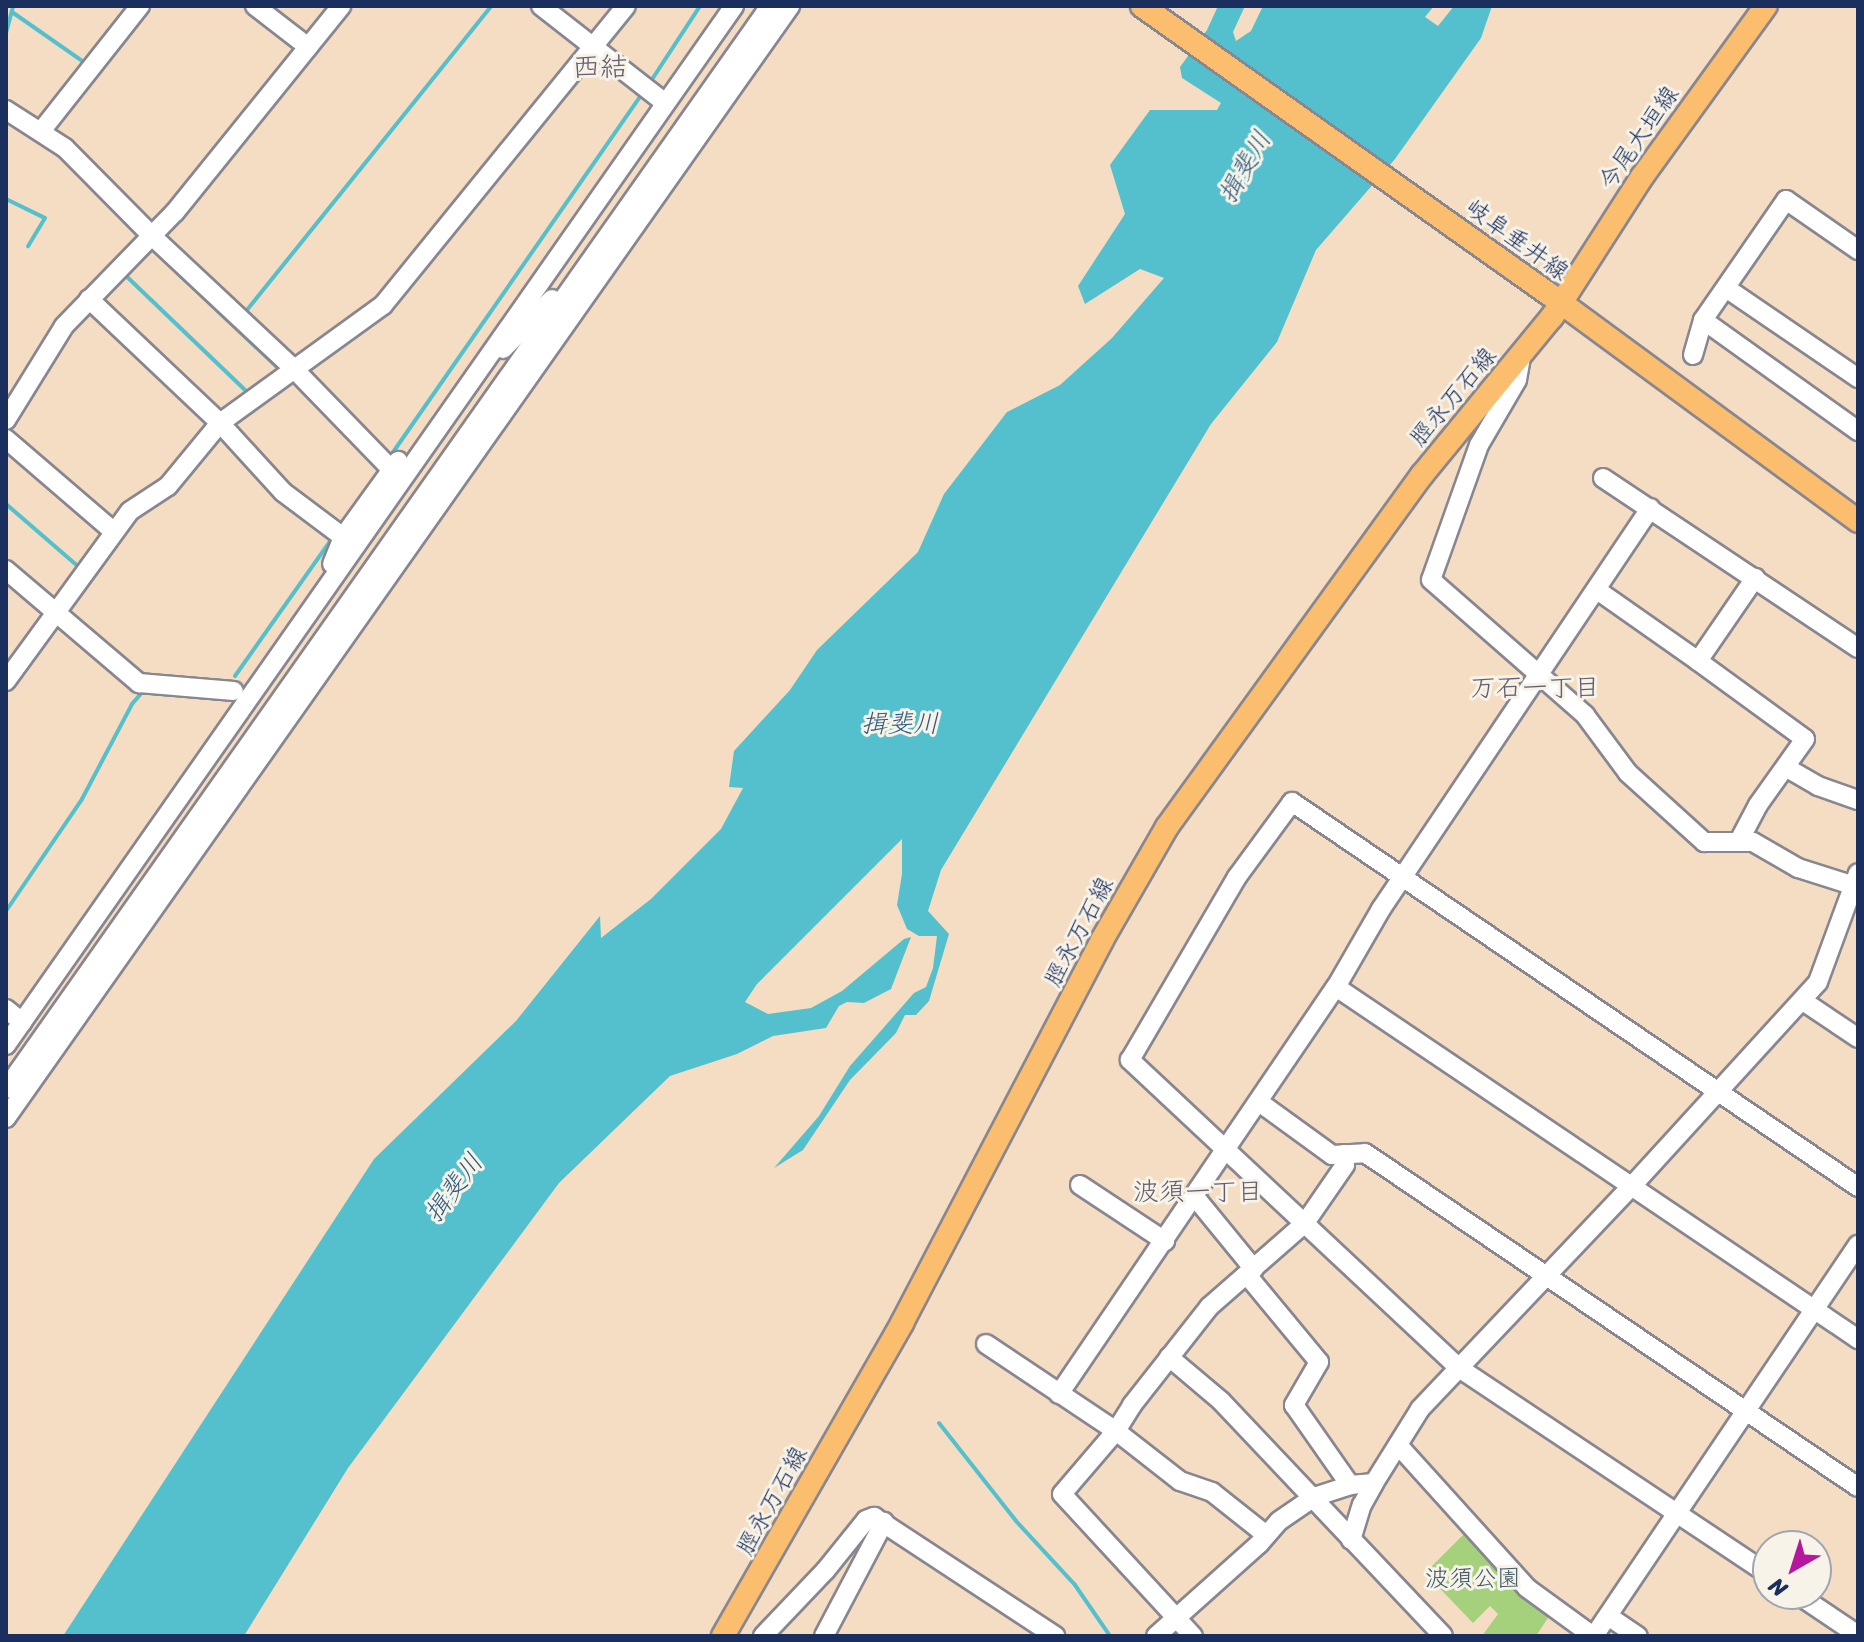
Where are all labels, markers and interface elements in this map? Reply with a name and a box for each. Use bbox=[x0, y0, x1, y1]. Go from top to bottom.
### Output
district label: 西結 bbox=[572, 50, 628, 84]
street label: 今尾大垣線 bbox=[1593, 81, 1685, 195]
water label: 揖斐川 bbox=[1212, 125, 1278, 209]
street label: 岐阜垂井線 bbox=[1460, 193, 1574, 287]
street label: 脛永万石線 bbox=[1403, 342, 1503, 452]
district label: 万石一丁目 bbox=[1470, 672, 1600, 704]
water label: 揖斐川 bbox=[861, 708, 939, 740]
street label: 脛永万石線 bbox=[1038, 872, 1120, 992]
water label: 揖斐川 bbox=[418, 1147, 490, 1229]
district label: 波須一丁目 bbox=[1133, 1176, 1263, 1208]
street label: 脛永万石線 bbox=[730, 1442, 814, 1560]
north arrow bbox=[1752, 1530, 1832, 1610]
park label: 波須公園 bbox=[1425, 1565, 1521, 1593]
text: N bbox=[1760, 1568, 1796, 1607]

